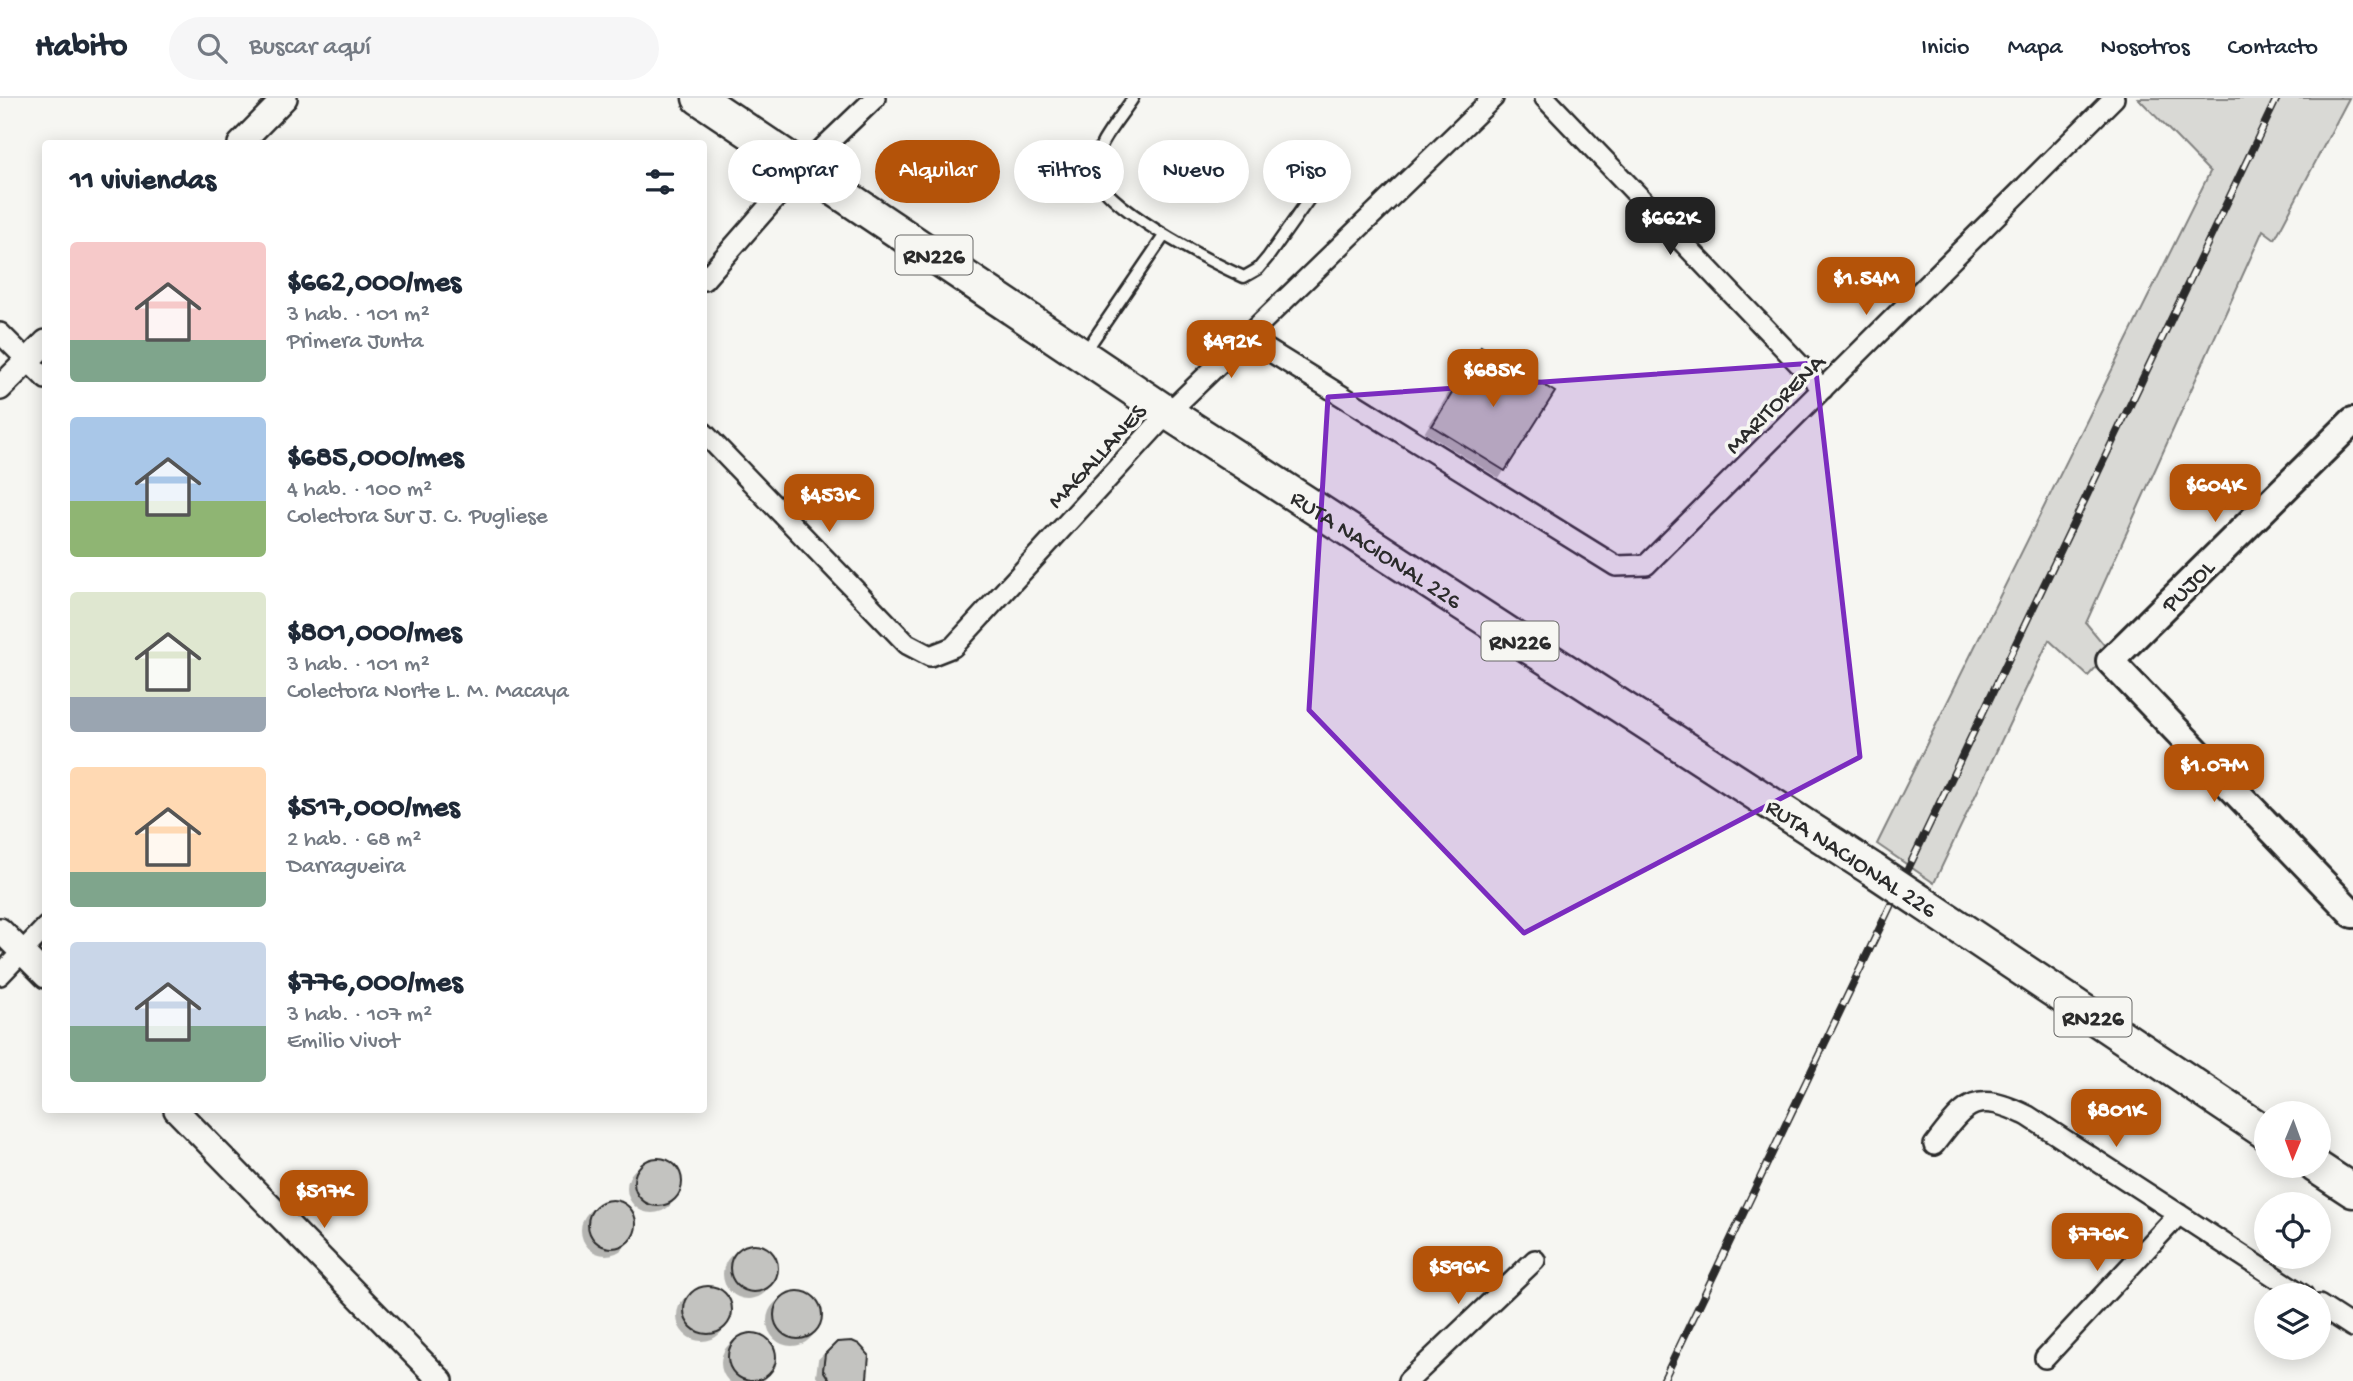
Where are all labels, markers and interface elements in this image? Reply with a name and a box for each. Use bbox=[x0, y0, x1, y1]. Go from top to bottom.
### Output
search box bbox=[169, 17, 659, 80]
text: Habito bbox=[35, 29, 127, 67]
icon: search bbox=[193, 29, 231, 67]
text: Buscar aquí bbox=[249, 33, 371, 64]
text: Inicio bbox=[1921, 34, 1969, 63]
text: Mapa bbox=[2007, 34, 2063, 63]
text: Nosotros bbox=[2101, 34, 2190, 63]
text: Contacto bbox=[2228, 34, 2318, 63]
chip: Comprar bbox=[728, 140, 861, 203]
chip: Alquilar bbox=[875, 140, 1000, 203]
chip: Filtros bbox=[1014, 140, 1124, 203]
chip: Nuevo bbox=[1138, 140, 1249, 203]
chip: Piso bbox=[1263, 140, 1351, 203]
icon: filters bbox=[641, 163, 679, 201]
text: 11 viviendas bbox=[70, 165, 216, 200]
pin: $662K bbox=[1621, 198, 1719, 257]
text: $662K bbox=[1641, 206, 1699, 233]
road number: RN226 bbox=[895, 236, 972, 274]
pin: $1.54M bbox=[1809, 258, 1923, 317]
text: $1.54M bbox=[1833, 266, 1899, 293]
text: $662,000/mes bbox=[287, 267, 461, 302]
icon: home bbox=[126, 270, 210, 354]
text: 3 hab. · 101 m² bbox=[287, 302, 430, 329]
pin: $492K bbox=[1182, 320, 1280, 380]
text: Primera Junta bbox=[287, 329, 423, 356]
text: $492K bbox=[1203, 329, 1259, 356]
street label: MARITORENA bbox=[1720, 348, 1834, 462]
pin: $685K bbox=[1444, 350, 1542, 409]
text: $685K bbox=[1463, 358, 1523, 385]
street label: MAGALLANES bbox=[1042, 398, 1155, 516]
text: $685,000/mes bbox=[287, 442, 463, 477]
icon: home bbox=[126, 445, 210, 529]
pin: $604K bbox=[2166, 464, 2264, 524]
text: $604K bbox=[2186, 473, 2244, 500]
pin: $453K bbox=[780, 474, 878, 534]
text: 4 hab. · 100 m² bbox=[287, 477, 432, 504]
text: $453K bbox=[800, 483, 858, 510]
street label: RUTA NACIONAL 226 bbox=[1284, 485, 1467, 618]
text: Colectora Sur J. C. Pugliese bbox=[287, 504, 548, 531]
street label: PUJOL bbox=[2156, 554, 2223, 621]
text: $801,000/mes bbox=[287, 617, 462, 652]
icon: home bbox=[126, 620, 210, 704]
road number: RN226 bbox=[1482, 622, 1558, 660]
text: 3 hab. · 101 m² bbox=[287, 652, 430, 679]
text: Colectora Norte L. M. Macaya bbox=[287, 679, 569, 706]
pin: $1.07M bbox=[2157, 744, 2271, 804]
text: $1.07M bbox=[2180, 753, 2248, 780]
text: $517,000/mes bbox=[287, 792, 460, 827]
street label: RUTA NACIONAL 226 bbox=[1759, 794, 1942, 927]
icon: home bbox=[126, 795, 210, 879]
text: 2 hab. · 68 m² bbox=[287, 827, 421, 854]
text: Darragueira bbox=[287, 854, 405, 881]
text: $776,000/mes bbox=[287, 967, 462, 1002]
icon: home bbox=[126, 970, 210, 1054]
road number: RN226 bbox=[2054, 998, 2132, 1036]
text: 3 hab. · 107 m² bbox=[287, 1002, 432, 1029]
text: Emilio Vivot bbox=[287, 1029, 399, 1056]
pin: $801K bbox=[2067, 1090, 2165, 1149]
text: $801K bbox=[2087, 1098, 2145, 1125]
north arrow bbox=[2254, 1101, 2331, 1178]
map controls bbox=[2254, 1101, 2331, 1360]
pin: $517K bbox=[275, 1170, 373, 1230]
text: $517K bbox=[296, 1179, 352, 1206]
button: locate bbox=[2254, 1192, 2331, 1269]
pin: $776K bbox=[2048, 1214, 2146, 1273]
text: $776K bbox=[2068, 1222, 2126, 1249]
pin: $596K bbox=[1409, 1246, 1507, 1306]
text: $596K bbox=[1429, 1255, 1487, 1282]
button: layers bbox=[2254, 1283, 2331, 1360]

